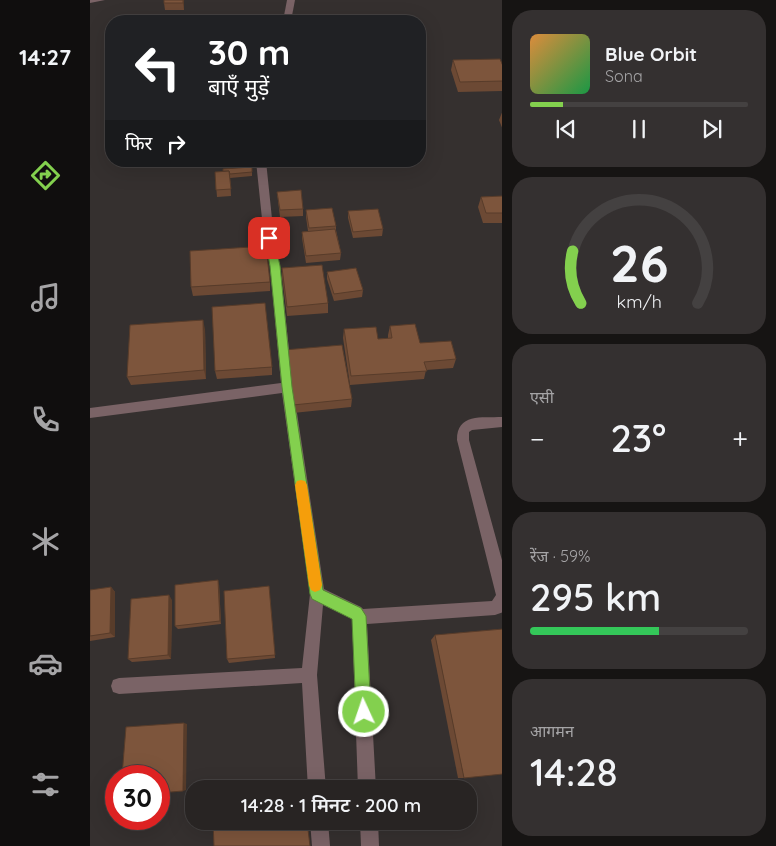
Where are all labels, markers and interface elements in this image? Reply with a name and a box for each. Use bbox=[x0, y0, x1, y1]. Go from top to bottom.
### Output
text: 30 m bbox=[208, 30, 290, 74]
icon: left bbox=[125, 35, 190, 100]
text: Blue Orbit bbox=[605, 42, 697, 66]
text: 14:27 bbox=[19, 43, 71, 71]
text: Sona bbox=[605, 66, 643, 86]
text: बाएँ मुड़ें bbox=[208, 73, 269, 101]
icon: previous bbox=[552, 115, 580, 143]
icon: pause bbox=[625, 115, 653, 143]
icon: next bbox=[698, 115, 726, 143]
icon: right bbox=[162, 130, 190, 158]
text: फिर bbox=[125, 131, 152, 155]
icon: directions bbox=[28, 158, 63, 193]
pin bbox=[248, 217, 290, 259]
icon: arrive bbox=[255, 224, 283, 252]
text: 26 bbox=[610, 230, 668, 295]
icon: music bbox=[28, 280, 63, 315]
text: km/h bbox=[616, 290, 662, 312]
text: एसी bbox=[530, 387, 554, 407]
icon: phone bbox=[28, 402, 63, 437]
text: 23° bbox=[610, 414, 666, 462]
text: − bbox=[530, 421, 545, 456]
text: + bbox=[732, 421, 748, 456]
icon: climate bbox=[28, 524, 63, 559]
text: रेंज · 59% bbox=[530, 546, 590, 566]
text: 295 km bbox=[530, 573, 661, 621]
icon: car bbox=[28, 646, 63, 681]
position arrow bbox=[337, 685, 389, 737]
text: आगमन bbox=[530, 721, 574, 741]
text: 14:28 bbox=[530, 748, 617, 796]
speed limit sign: 30 bbox=[105, 765, 170, 830]
icon: filters bbox=[28, 767, 63, 802]
text: 14:28 · 1 मिनट · 200 m bbox=[241, 793, 421, 817]

